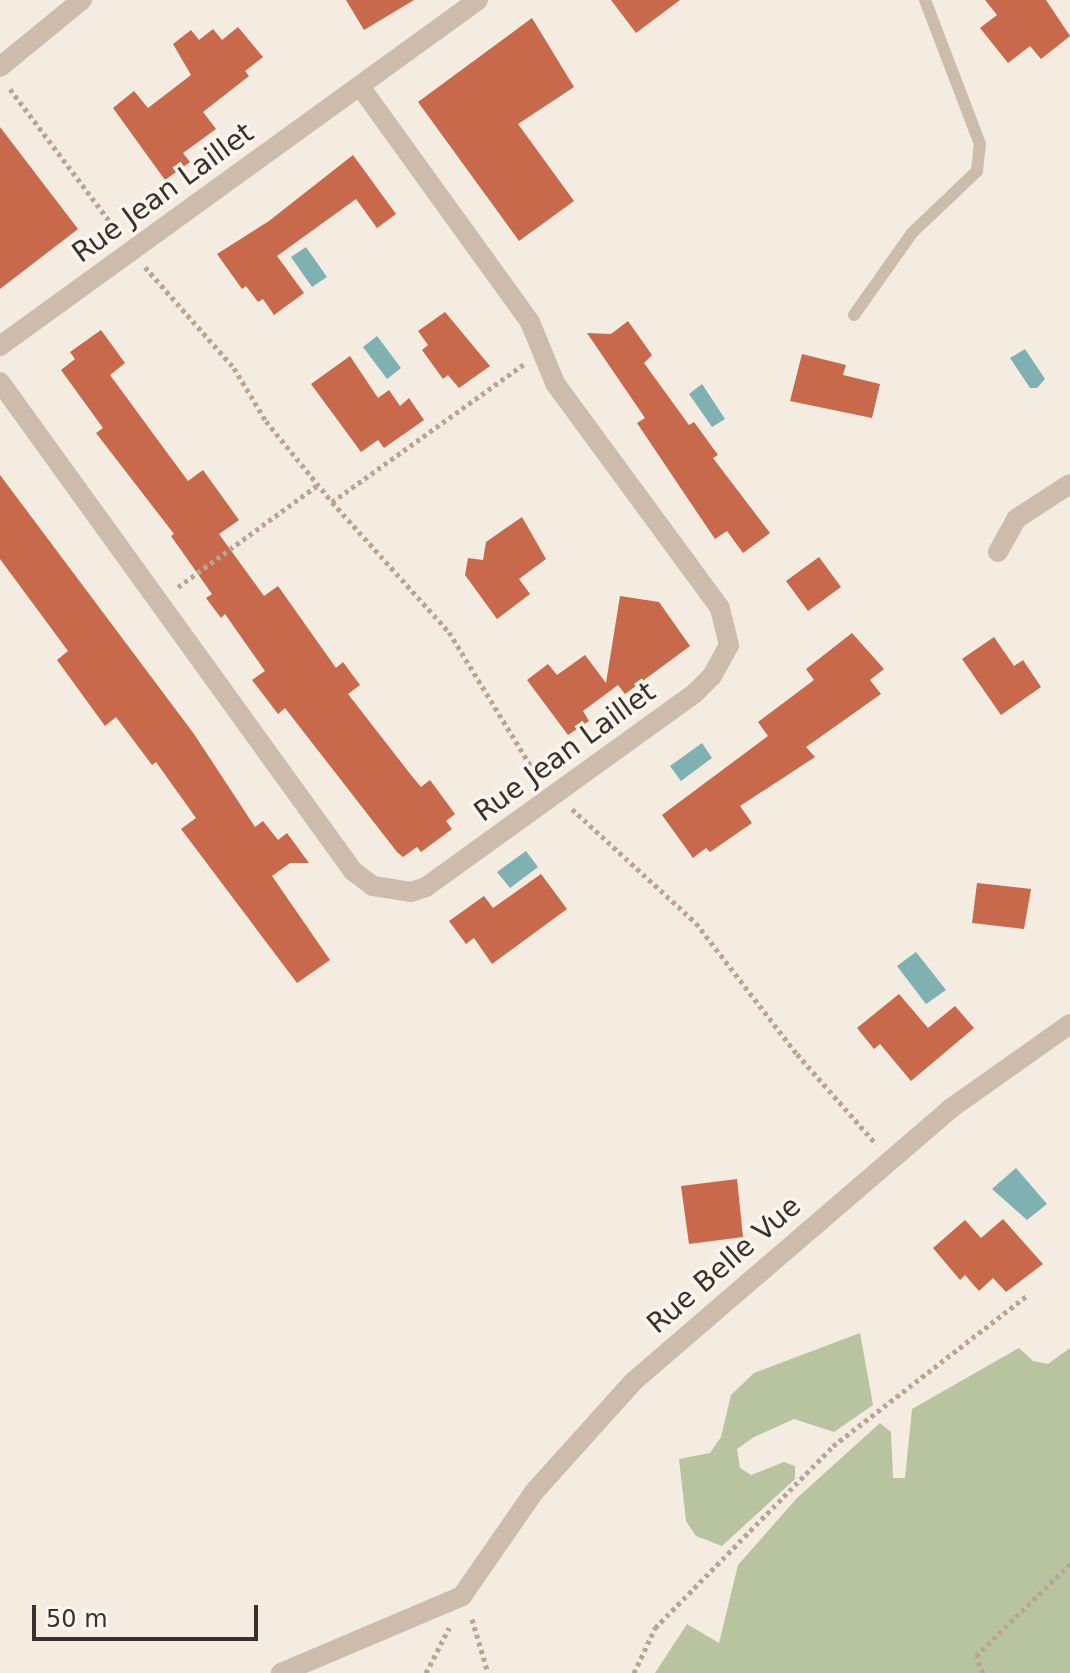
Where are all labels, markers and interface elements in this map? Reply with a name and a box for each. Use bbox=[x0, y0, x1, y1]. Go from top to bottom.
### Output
street label: Rue Jean Laillet bbox=[66, 116, 260, 270]
street label: Rue Jean Laillet bbox=[468, 675, 662, 829]
street label: Rue Belle Vue bbox=[640, 1189, 808, 1341]
scale bar bbox=[36, 1589, 262, 1639]
text: 50 m bbox=[46, 1605, 108, 1633]

